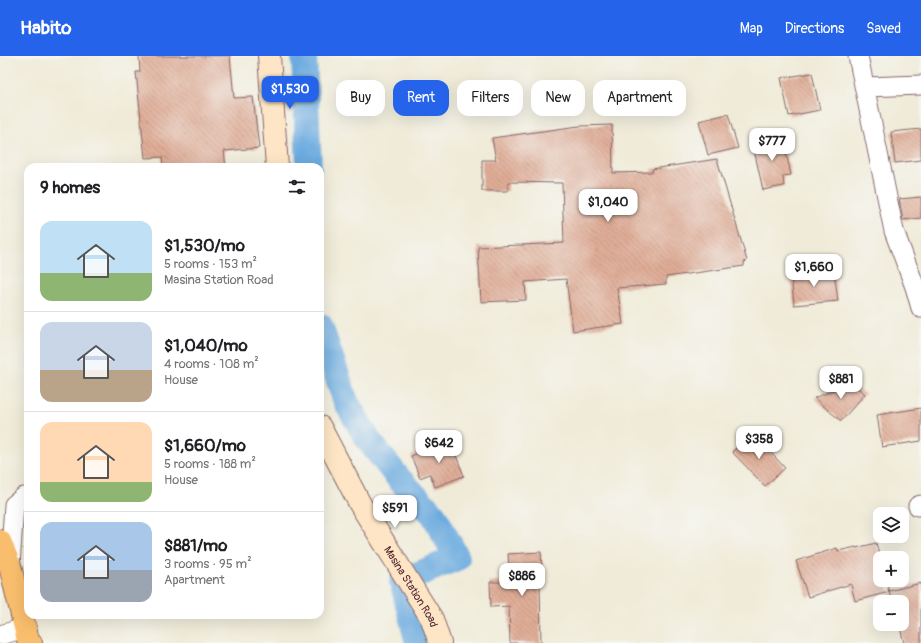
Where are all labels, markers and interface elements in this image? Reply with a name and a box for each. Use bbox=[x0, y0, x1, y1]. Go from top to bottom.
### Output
text: Habito bbox=[20, 16, 71, 40]
text: Map bbox=[740, 20, 763, 37]
text: Directions bbox=[785, 20, 844, 37]
text: Saved bbox=[866, 20, 901, 37]
pin: $1,530 bbox=[257, 76, 323, 110]
chip: Buy bbox=[336, 80, 385, 116]
chip: Rent bbox=[393, 80, 449, 116]
chip: Filters bbox=[457, 80, 523, 116]
chip: New bbox=[531, 80, 585, 116]
chip: Apartment bbox=[593, 80, 686, 116]
text: $1,530 bbox=[271, 81, 309, 97]
pin: $777 bbox=[748, 128, 796, 162]
text: $777 bbox=[758, 133, 786, 149]
icon: filters bbox=[286, 176, 308, 198]
text: 9 homes bbox=[40, 177, 100, 198]
pin: $1,040 bbox=[575, 189, 641, 223]
text: $1,040 bbox=[588, 194, 628, 210]
text: $1,530/mo bbox=[164, 235, 245, 256]
icon: home bbox=[72, 237, 120, 285]
pin: $1,660 bbox=[781, 254, 847, 288]
text: 5 rooms · 153 m² bbox=[164, 256, 257, 272]
text: $1,660 bbox=[794, 259, 834, 275]
text: Masina Station Road bbox=[164, 272, 274, 288]
text: $1,040/mo bbox=[164, 335, 248, 356]
icon: home bbox=[72, 338, 120, 386]
text: 4 rooms · 108 m² bbox=[164, 356, 259, 372]
pin: $881 bbox=[817, 366, 865, 400]
text: $881 bbox=[828, 371, 854, 387]
text: House bbox=[164, 372, 198, 388]
pin: $358 bbox=[735, 426, 783, 460]
pin: $642 bbox=[415, 430, 463, 464]
text: $358 bbox=[745, 431, 773, 447]
text: $1,660/mo bbox=[164, 435, 246, 456]
text: $642 bbox=[424, 435, 454, 451]
icon: home bbox=[72, 438, 120, 486]
text: 5 rooms · 188 m² bbox=[164, 456, 256, 472]
text: House bbox=[164, 472, 198, 488]
pin: $591 bbox=[371, 495, 419, 529]
text: $591 bbox=[382, 500, 408, 516]
map controls bbox=[873, 507, 909, 631]
button: layers bbox=[873, 507, 909, 543]
text: $881/mo bbox=[164, 535, 227, 556]
icon: home bbox=[72, 538, 120, 586]
street label: Masina Station Road bbox=[381, 544, 441, 629]
button: + bbox=[873, 551, 909, 587]
text: 3 rooms · 95 m² bbox=[164, 556, 252, 572]
pin: $886 bbox=[498, 563, 546, 597]
text: $886 bbox=[508, 568, 536, 584]
text: Apartment bbox=[164, 572, 225, 588]
button: − bbox=[873, 595, 909, 631]

